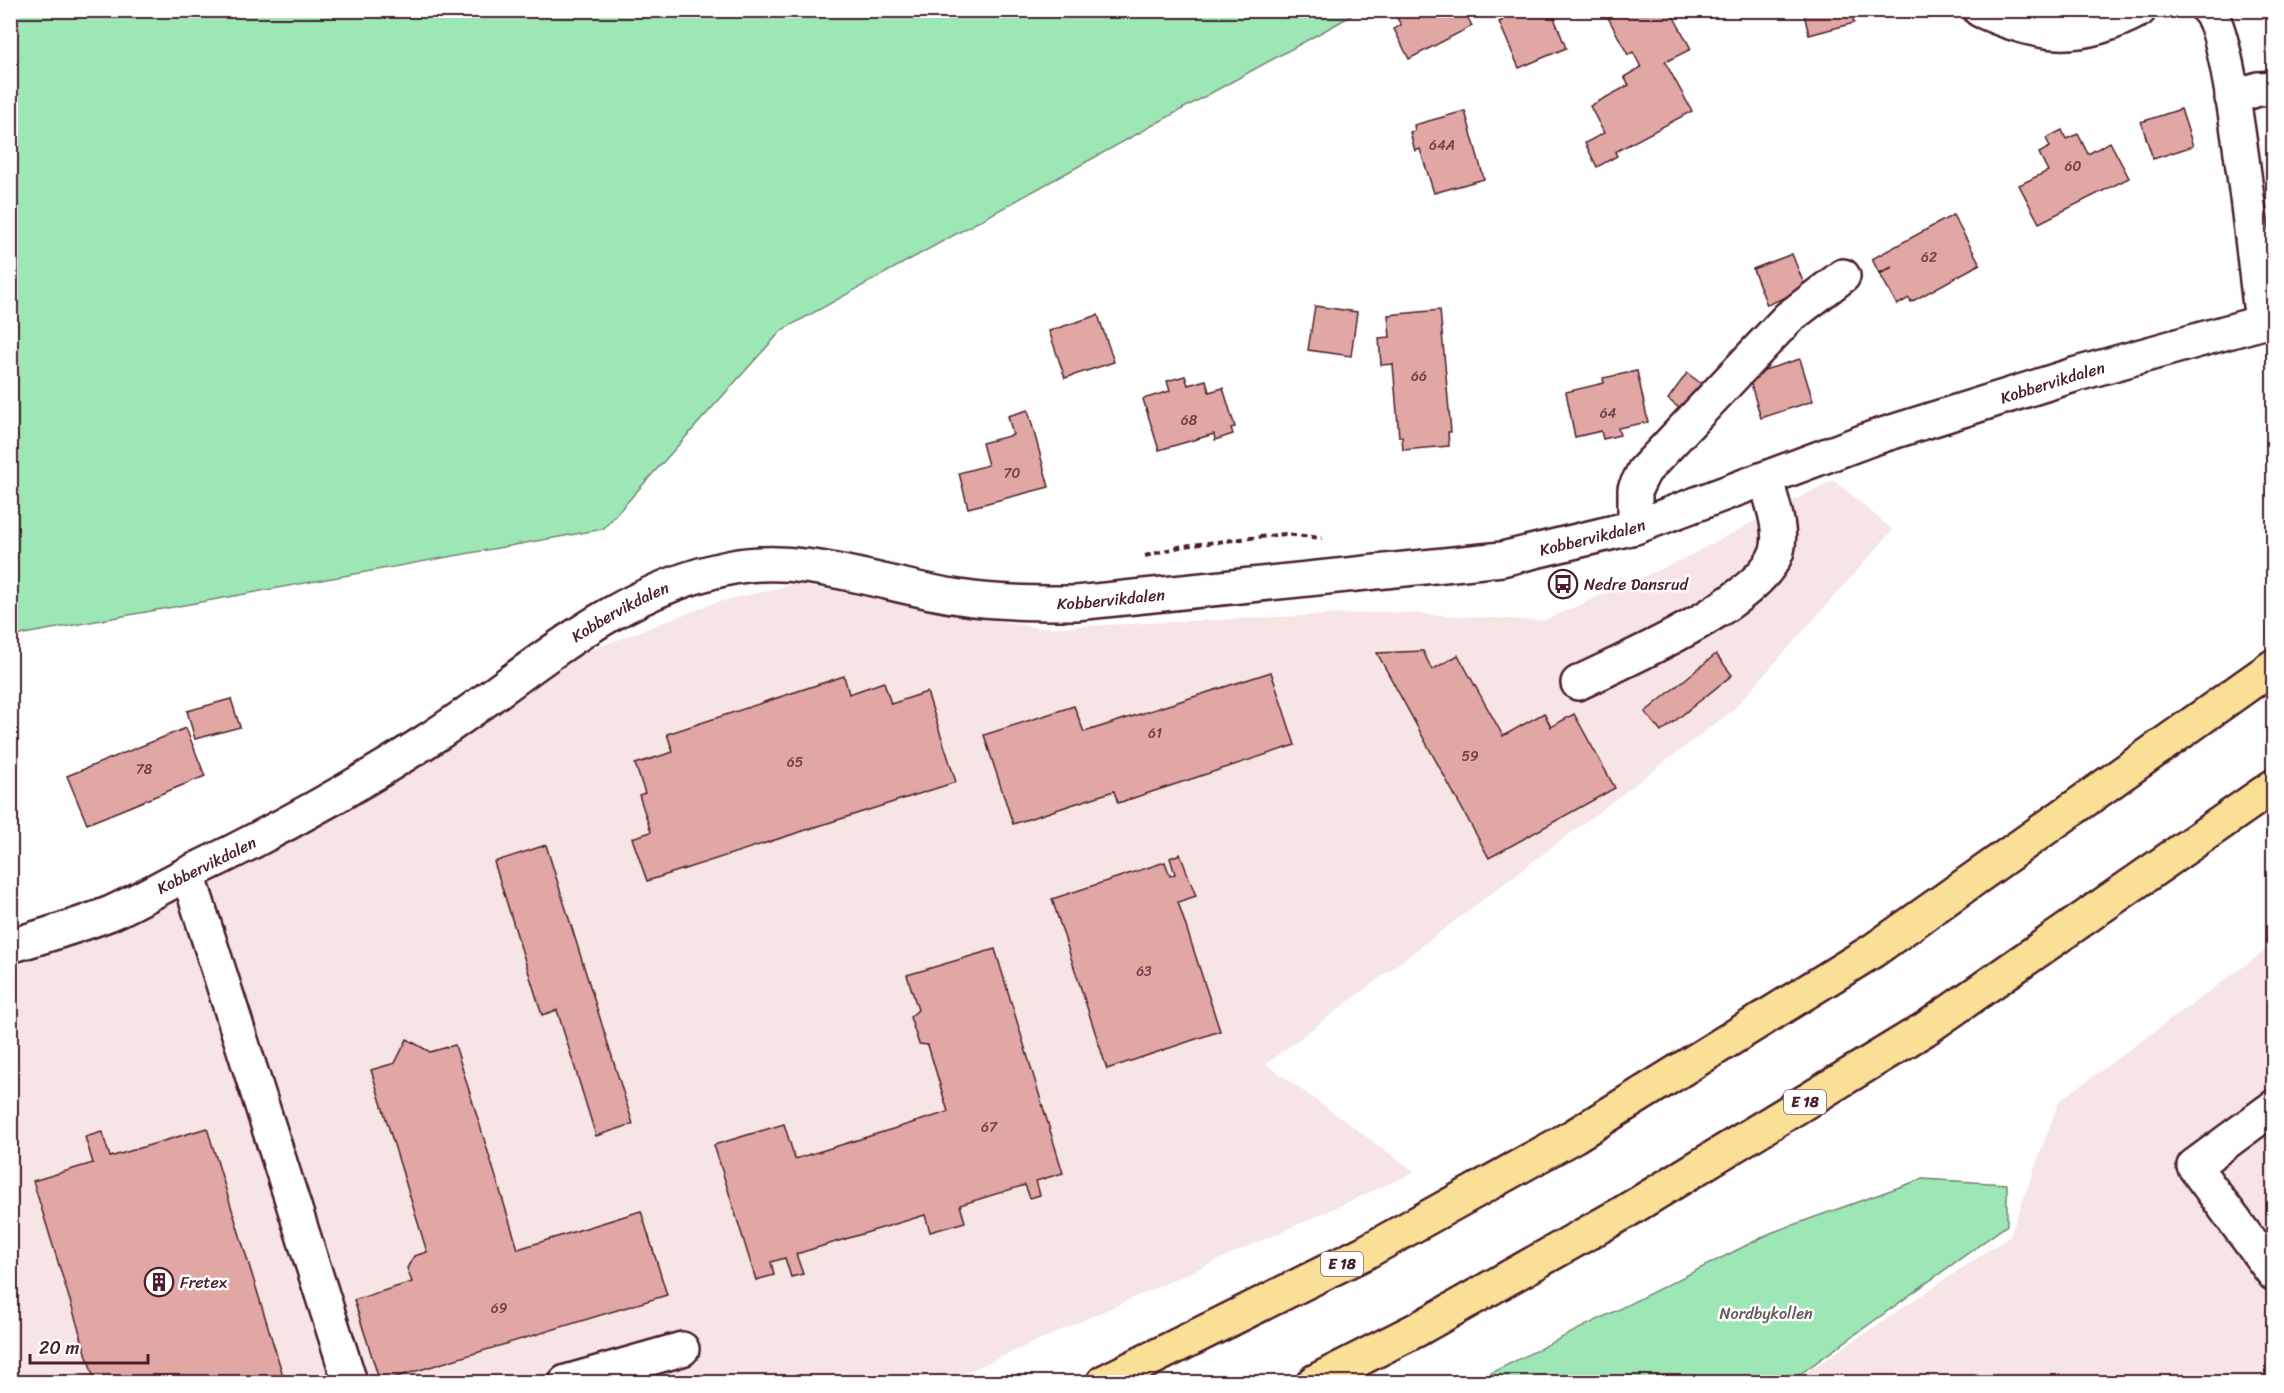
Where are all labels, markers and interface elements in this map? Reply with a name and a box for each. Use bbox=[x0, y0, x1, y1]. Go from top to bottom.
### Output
house number: 64A bbox=[1429, 133, 1455, 158]
house number: 60 bbox=[2065, 154, 2082, 179]
house number: 62 bbox=[1921, 245, 1937, 270]
street label: Kobbervikdalen bbox=[1996, 353, 2109, 412]
house number: 66 bbox=[1411, 364, 1427, 389]
house number: 64 bbox=[1600, 401, 1617, 426]
house number: 68 bbox=[1181, 408, 1198, 433]
house number: 70 bbox=[1004, 461, 1021, 486]
street label: Kobbervikdalen bbox=[1536, 510, 1650, 565]
bus stop icon: Nedre Dansrud bbox=[1547, 568, 1579, 600]
place label: Nedre Dansrud bbox=[1584, 570, 1689, 599]
street label: Kobbervikdalen bbox=[565, 573, 674, 650]
street label: Kobbervikdalen bbox=[1057, 580, 1167, 618]
house number: 61 bbox=[1148, 721, 1162, 746]
house number: 59 bbox=[1461, 744, 1479, 769]
house number: 65 bbox=[787, 750, 804, 775]
house number: 78 bbox=[136, 757, 153, 782]
street label: Kobbervikdalen bbox=[151, 828, 262, 903]
house number: 63 bbox=[1136, 959, 1152, 984]
road number: E 18 bbox=[1784, 1090, 1826, 1114]
house number: 67 bbox=[981, 1115, 998, 1140]
road number: E 18 bbox=[1321, 1252, 1363, 1276]
building icon: Fretex bbox=[143, 1266, 175, 1298]
place label: Fretex bbox=[180, 1268, 228, 1297]
house number: 69 bbox=[491, 1296, 508, 1321]
park label: Nordbykollen bbox=[1719, 1299, 1813, 1328]
scale bar bbox=[30, 1327, 148, 1365]
text: 20 m bbox=[39, 1332, 79, 1364]

